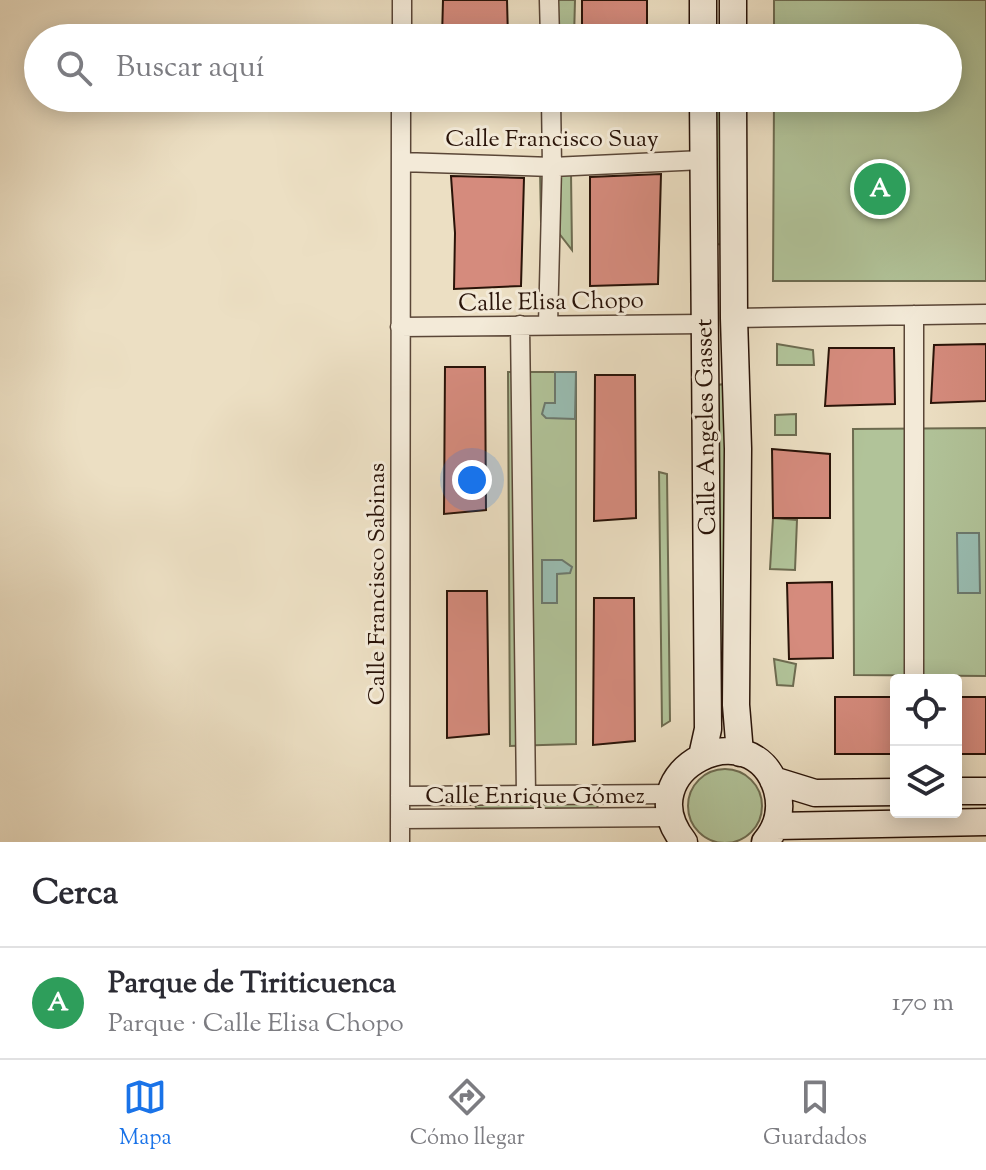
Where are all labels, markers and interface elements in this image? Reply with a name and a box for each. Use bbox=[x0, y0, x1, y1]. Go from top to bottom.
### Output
search box bbox=[24, 24, 962, 112]
icon: search bbox=[52, 46, 96, 90]
text: Buscar aquí bbox=[116, 47, 264, 90]
street label: Calle Francisco Suay bbox=[445, 123, 659, 157]
pin: A bbox=[854, 159, 906, 219]
street label: Calle Elisa Chopo bbox=[458, 284, 644, 322]
street label: Calle Angeles Gasset bbox=[688, 318, 726, 536]
your location bbox=[452, 460, 492, 500]
street label: Calle Francisco Sabinas bbox=[361, 463, 395, 705]
map controls bbox=[890, 674, 962, 818]
button: locate bbox=[890, 674, 962, 746]
button: layers bbox=[890, 746, 962, 818]
street label: Calle Enrique Gómez bbox=[425, 780, 645, 814]
text: Cerca bbox=[32, 870, 118, 919]
text: Parque de Tiriticuenca bbox=[108, 963, 396, 1006]
text: A bbox=[47, 985, 69, 1022]
text: 170 m bbox=[892, 985, 954, 1022]
text: Parque · Calle Elisa Chopo bbox=[108, 1006, 404, 1043]
tab: Mapa bbox=[119, 1075, 172, 1155]
tab: Cómo llegar bbox=[410, 1075, 525, 1155]
tab: Guardados bbox=[763, 1075, 867, 1155]

